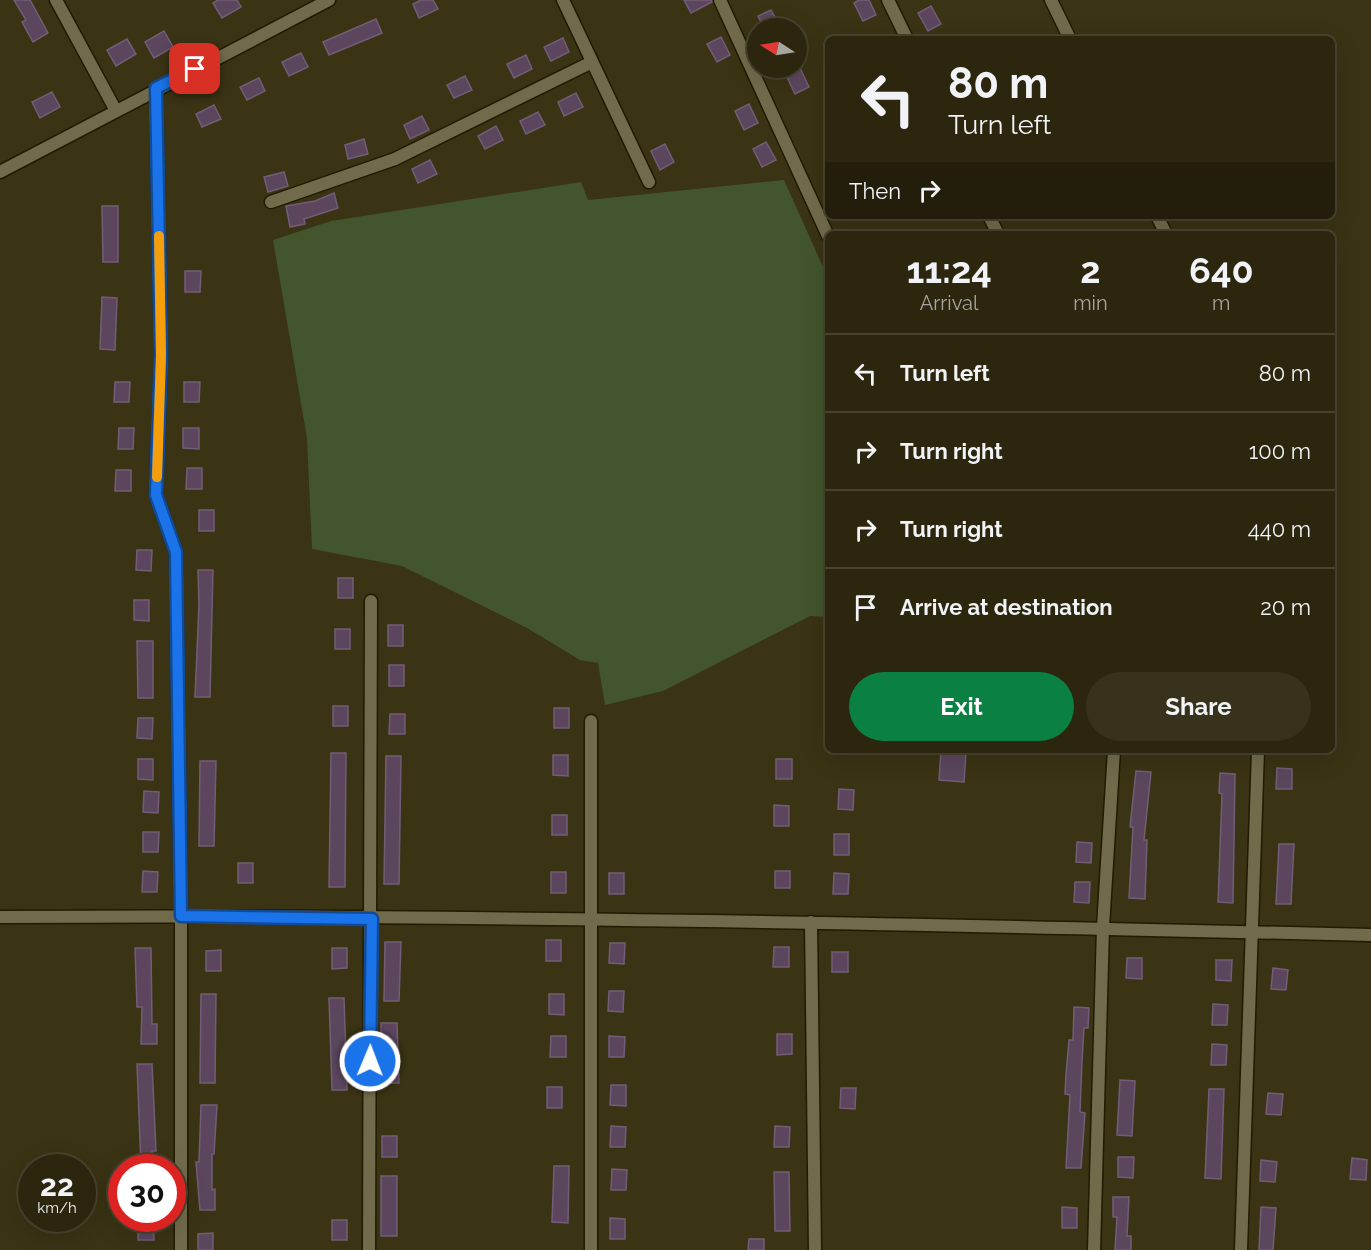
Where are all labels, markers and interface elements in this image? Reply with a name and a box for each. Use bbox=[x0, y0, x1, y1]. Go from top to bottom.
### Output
north arrow bbox=[747, 18, 807, 78]
map controls bbox=[747, 18, 807, 78]
pin bbox=[169, 43, 220, 94]
icon: arrive bbox=[178, 52, 211, 85]
text: 80 m bbox=[948, 59, 1048, 108]
icon: left bbox=[849, 60, 927, 138]
text: Turn left bbox=[948, 109, 1051, 140]
icon: right bbox=[913, 174, 946, 207]
text: Then bbox=[849, 178, 901, 204]
text: 11:24 bbox=[906, 249, 992, 291]
text: 2 bbox=[1080, 249, 1101, 291]
text: 640 bbox=[1189, 249, 1254, 291]
text: Arrival bbox=[920, 291, 978, 315]
text: min bbox=[1073, 291, 1108, 315]
text: m bbox=[1212, 291, 1231, 315]
icon: left bbox=[849, 357, 882, 390]
text: Turn left bbox=[900, 360, 990, 386]
text: 80 m bbox=[1259, 360, 1311, 386]
icon: right bbox=[849, 435, 882, 468]
text: Turn right bbox=[900, 438, 1003, 464]
text: 100 m bbox=[1249, 438, 1311, 464]
icon: right bbox=[849, 513, 882, 546]
text: Turn right bbox=[900, 516, 1003, 542]
text: 440 m bbox=[1248, 516, 1311, 542]
icon: arrive bbox=[849, 591, 882, 624]
text: Arrive at destination bbox=[900, 594, 1113, 620]
text: 20 m bbox=[1260, 594, 1311, 620]
button: Exit bbox=[849, 672, 1074, 741]
button: Share bbox=[1086, 672, 1311, 741]
position arrow bbox=[338, 1029, 402, 1093]
speed limit sign: 30 bbox=[108, 1154, 186, 1232]
text: 22 bbox=[40, 1168, 74, 1203]
text: km/h bbox=[37, 1199, 77, 1217]

